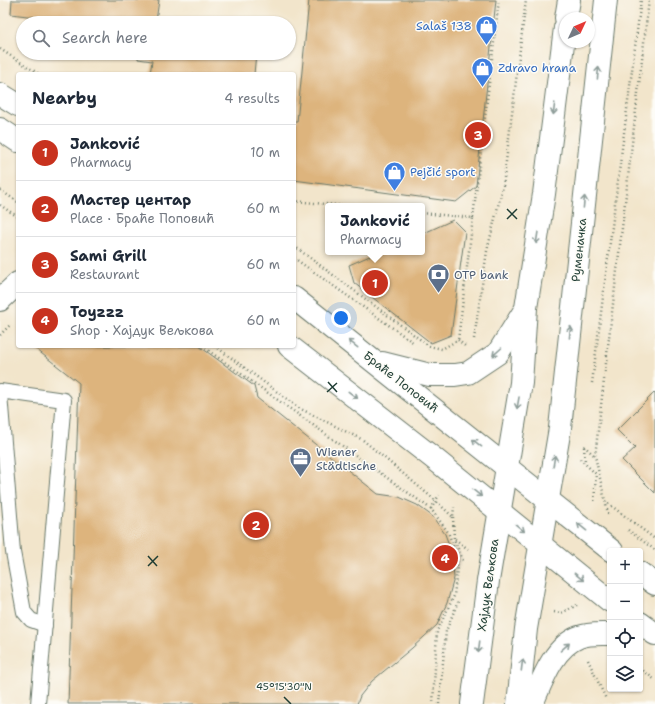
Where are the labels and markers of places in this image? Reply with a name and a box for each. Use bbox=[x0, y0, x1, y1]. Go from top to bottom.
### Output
shop icon: Salaš 138 bbox=[474, 13, 500, 46]
place label: Salaš 138 bbox=[416, 18, 472, 34]
shop icon: Zdravo hrana bbox=[470, 55, 496, 88]
place label: Zdravo hrana bbox=[498, 60, 577, 76]
pin: 3 bbox=[465, 120, 491, 150]
shop icon: Pejčić sport bbox=[382, 159, 408, 192]
place label: Pejčić sport bbox=[410, 164, 476, 180]
bank icon: OTP bank bbox=[426, 262, 452, 295]
place label: OTP bank bbox=[454, 267, 509, 283]
pin: 1 bbox=[362, 268, 388, 298]
place label: Wiener Städtische bbox=[316, 444, 376, 474]
office icon: Wiener Städtische bbox=[287, 446, 313, 479]
pin: 2 bbox=[243, 510, 269, 540]
pin: 4 bbox=[432, 543, 458, 573]

